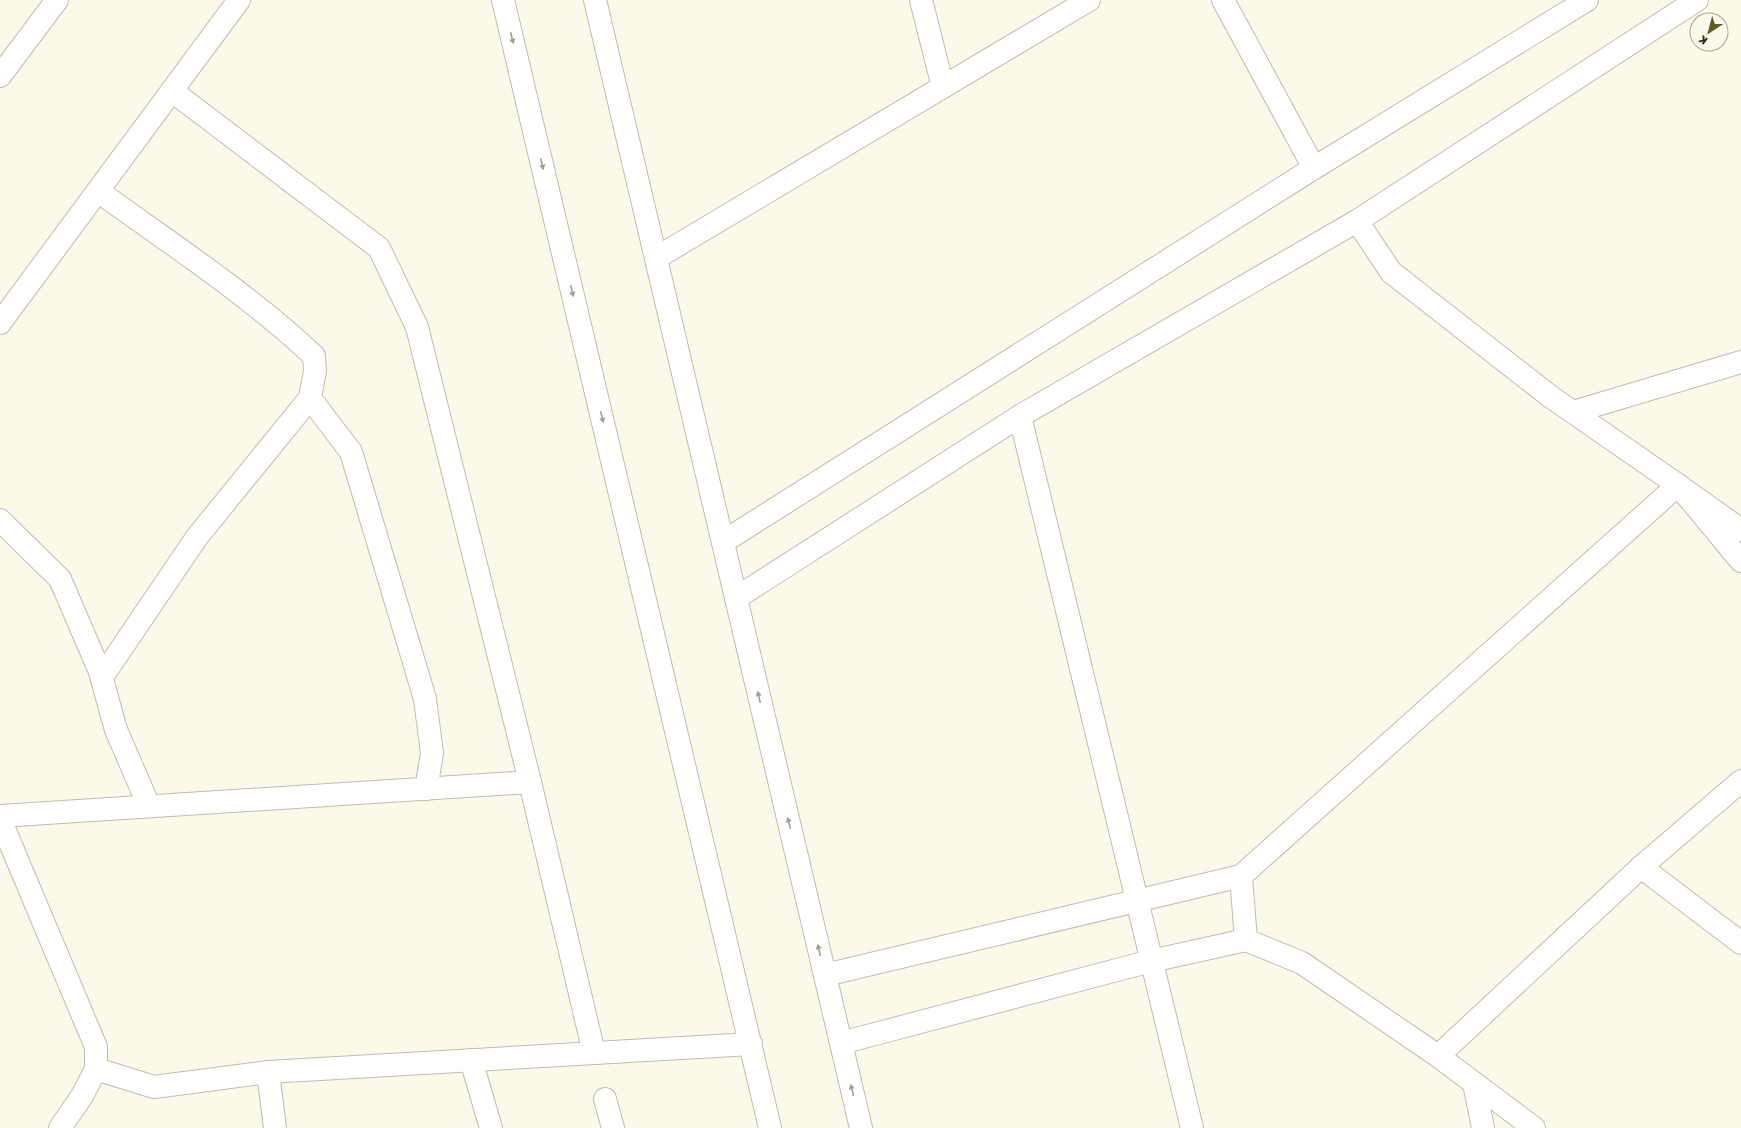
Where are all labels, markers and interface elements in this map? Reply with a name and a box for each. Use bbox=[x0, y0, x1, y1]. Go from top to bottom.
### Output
north arrow bbox=[1689, 12, 1729, 52]
one-way arrow bbox=[509, 32, 515, 44]
text: K bbox=[1696, 32, 1710, 47]
one-way arrow bbox=[539, 158, 545, 171]
one-way arrow bbox=[569, 285, 575, 297]
one-way arrow bbox=[599, 411, 605, 424]
one-way arrow bbox=[756, 691, 762, 703]
one-way arrow bbox=[786, 817, 792, 830]
one-way arrow bbox=[816, 944, 822, 956]
one-way arrow bbox=[849, 1084, 855, 1096]

